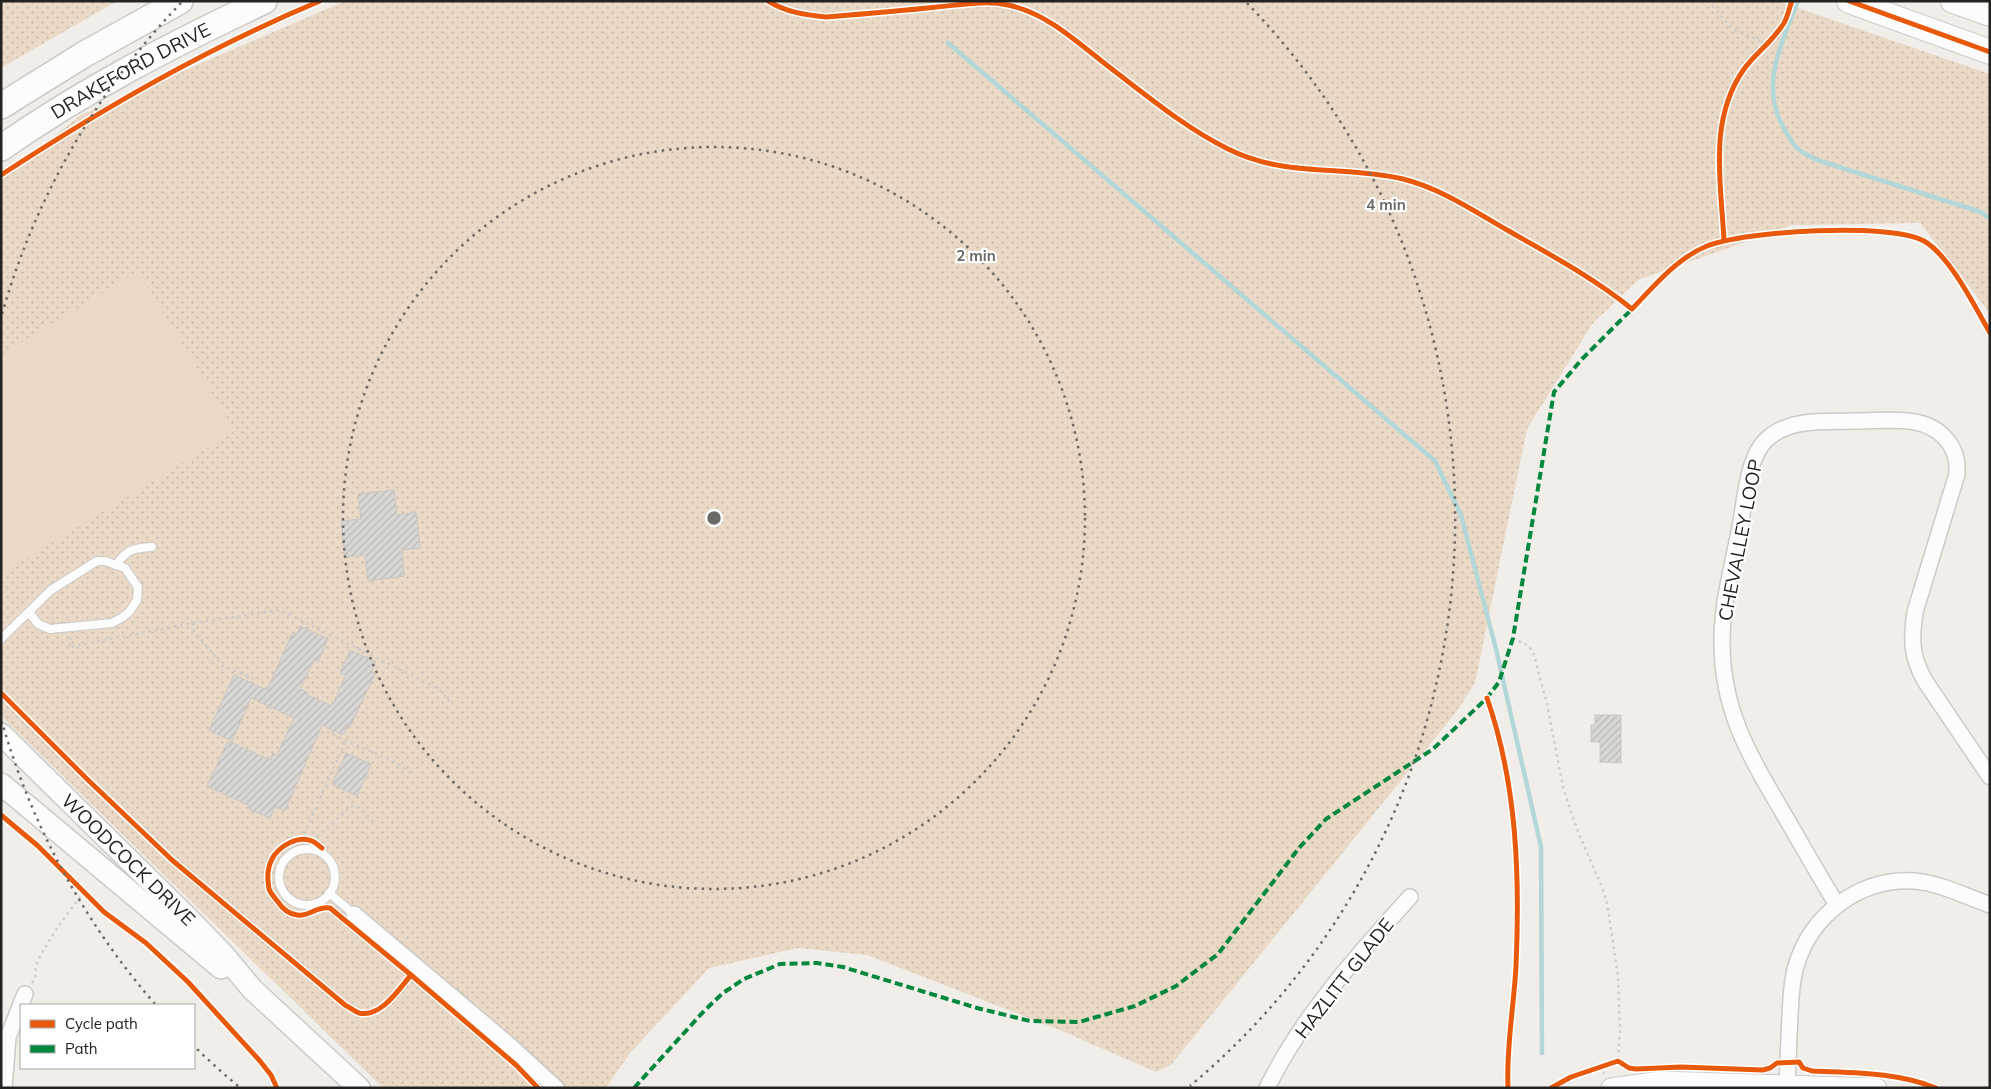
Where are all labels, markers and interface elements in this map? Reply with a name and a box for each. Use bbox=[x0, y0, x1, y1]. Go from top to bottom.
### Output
street label: DRAKEFORD DRIVE bbox=[46, 17, 214, 124]
text: 4 min bbox=[1366, 195, 1406, 214]
text: 2 min bbox=[956, 246, 996, 265]
street label: CHEVALLEY LOOP bbox=[1713, 457, 1767, 623]
centre of rings bbox=[705, 509, 723, 527]
street label: WOODCOCK DRIVE bbox=[57, 788, 201, 931]
street label: HAZLITT GLADE bbox=[1290, 913, 1398, 1043]
legend bbox=[20, 1004, 195, 1069]
text: Cycle path bbox=[65, 1014, 138, 1033]
text: Path bbox=[65, 1039, 97, 1058]

